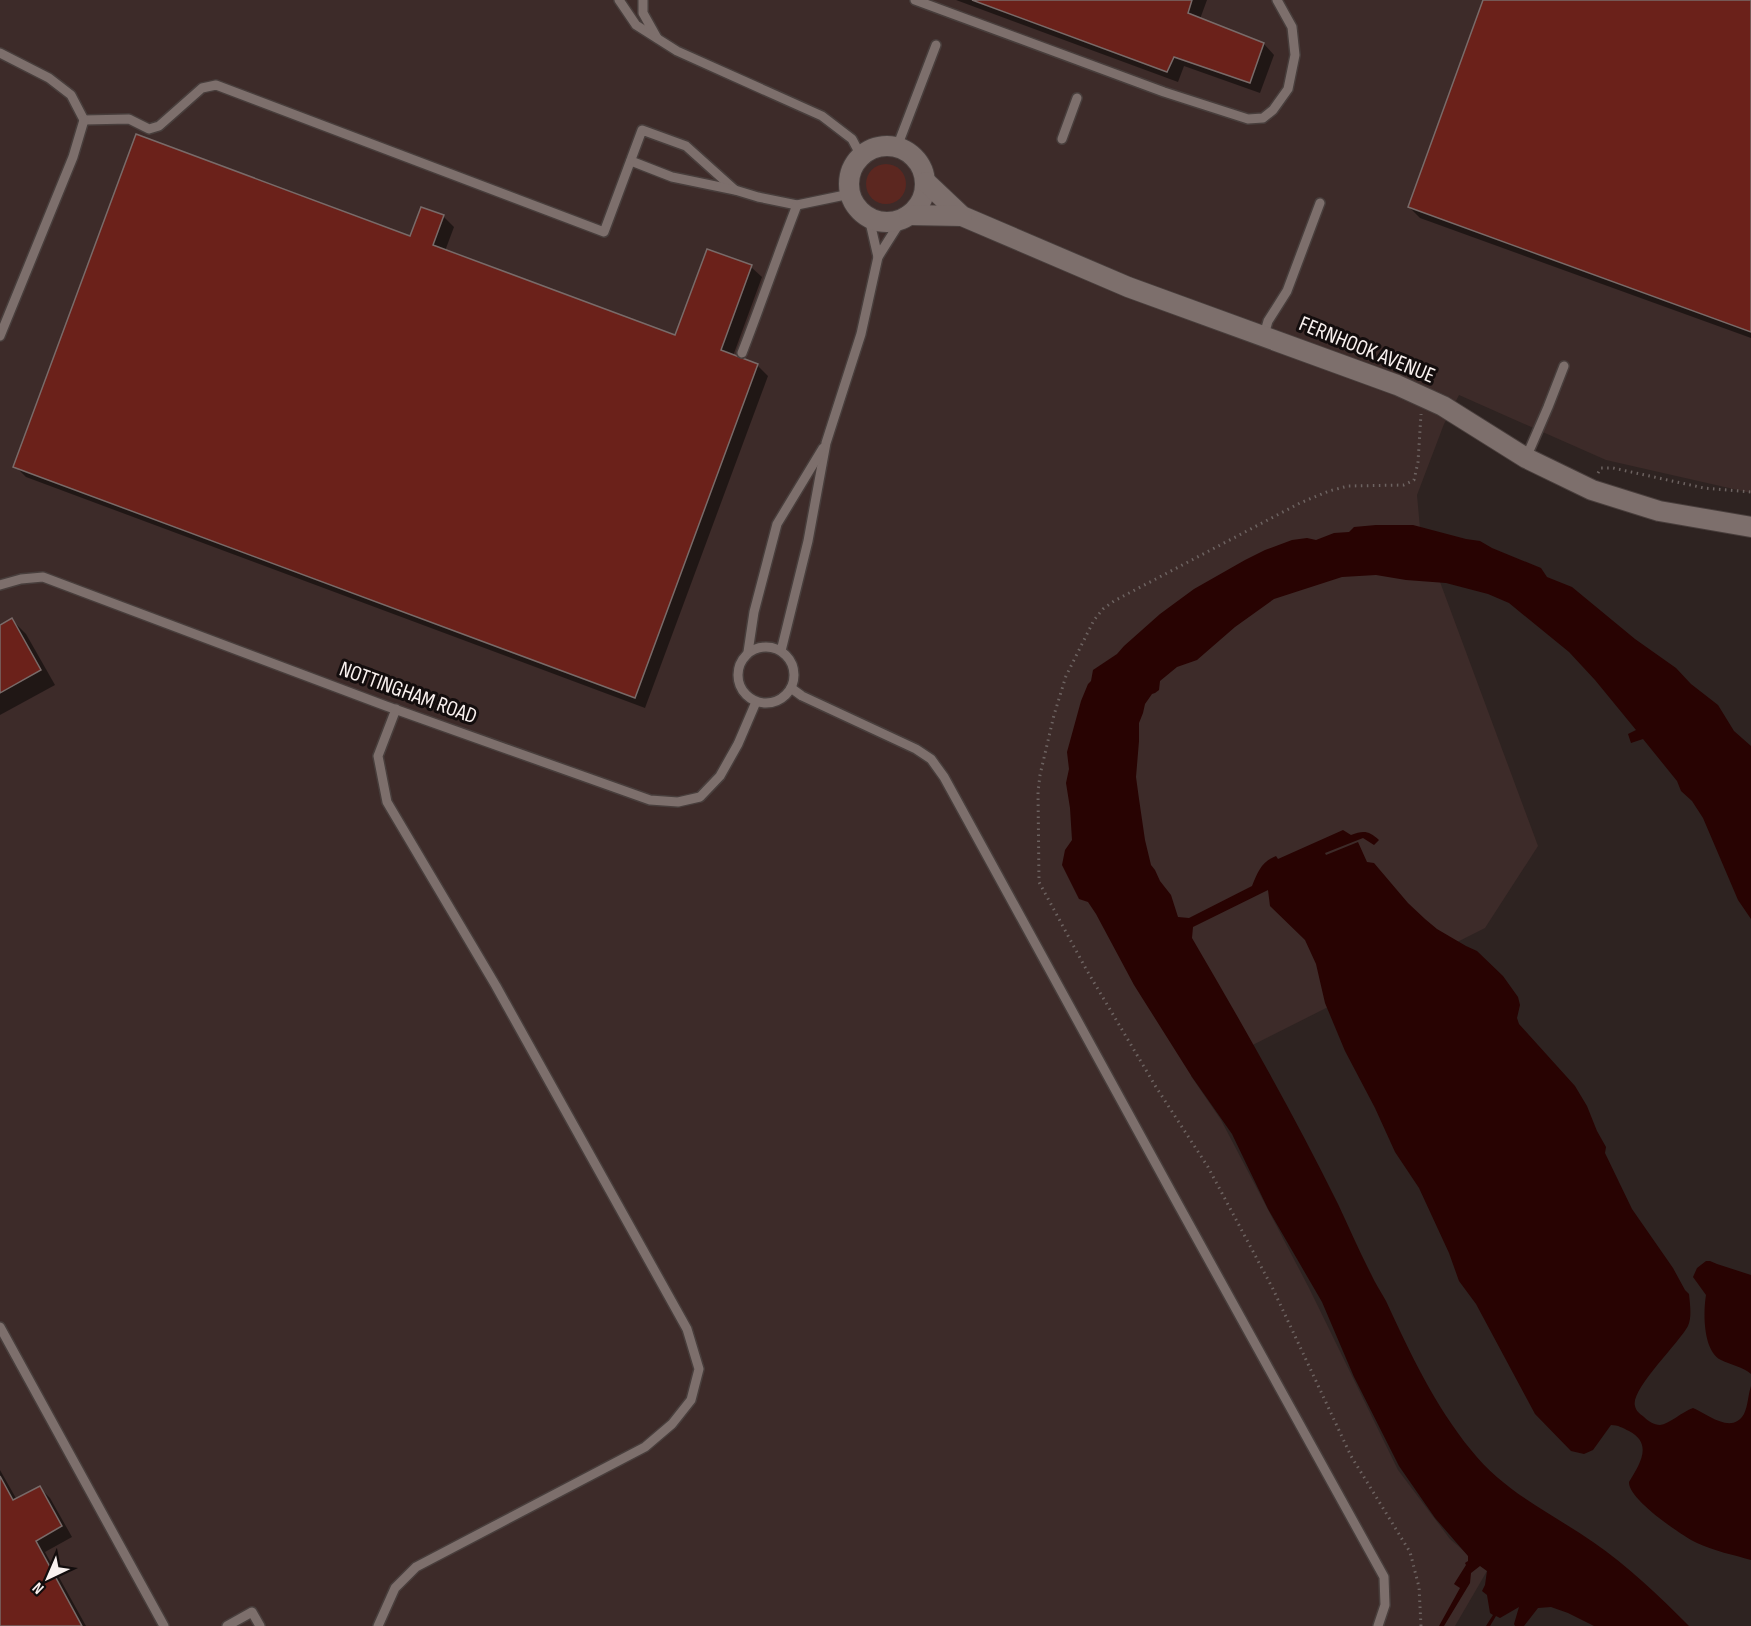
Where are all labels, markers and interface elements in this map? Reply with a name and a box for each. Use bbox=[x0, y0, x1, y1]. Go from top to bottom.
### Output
street label: FERNHOOK AVENUE bbox=[1295, 310, 1439, 390]
street label: NOTTINGHAM ROAD bbox=[335, 656, 481, 730]
north arrow bbox=[18, 1548, 78, 1608]
text: N bbox=[29, 1578, 48, 1598]

